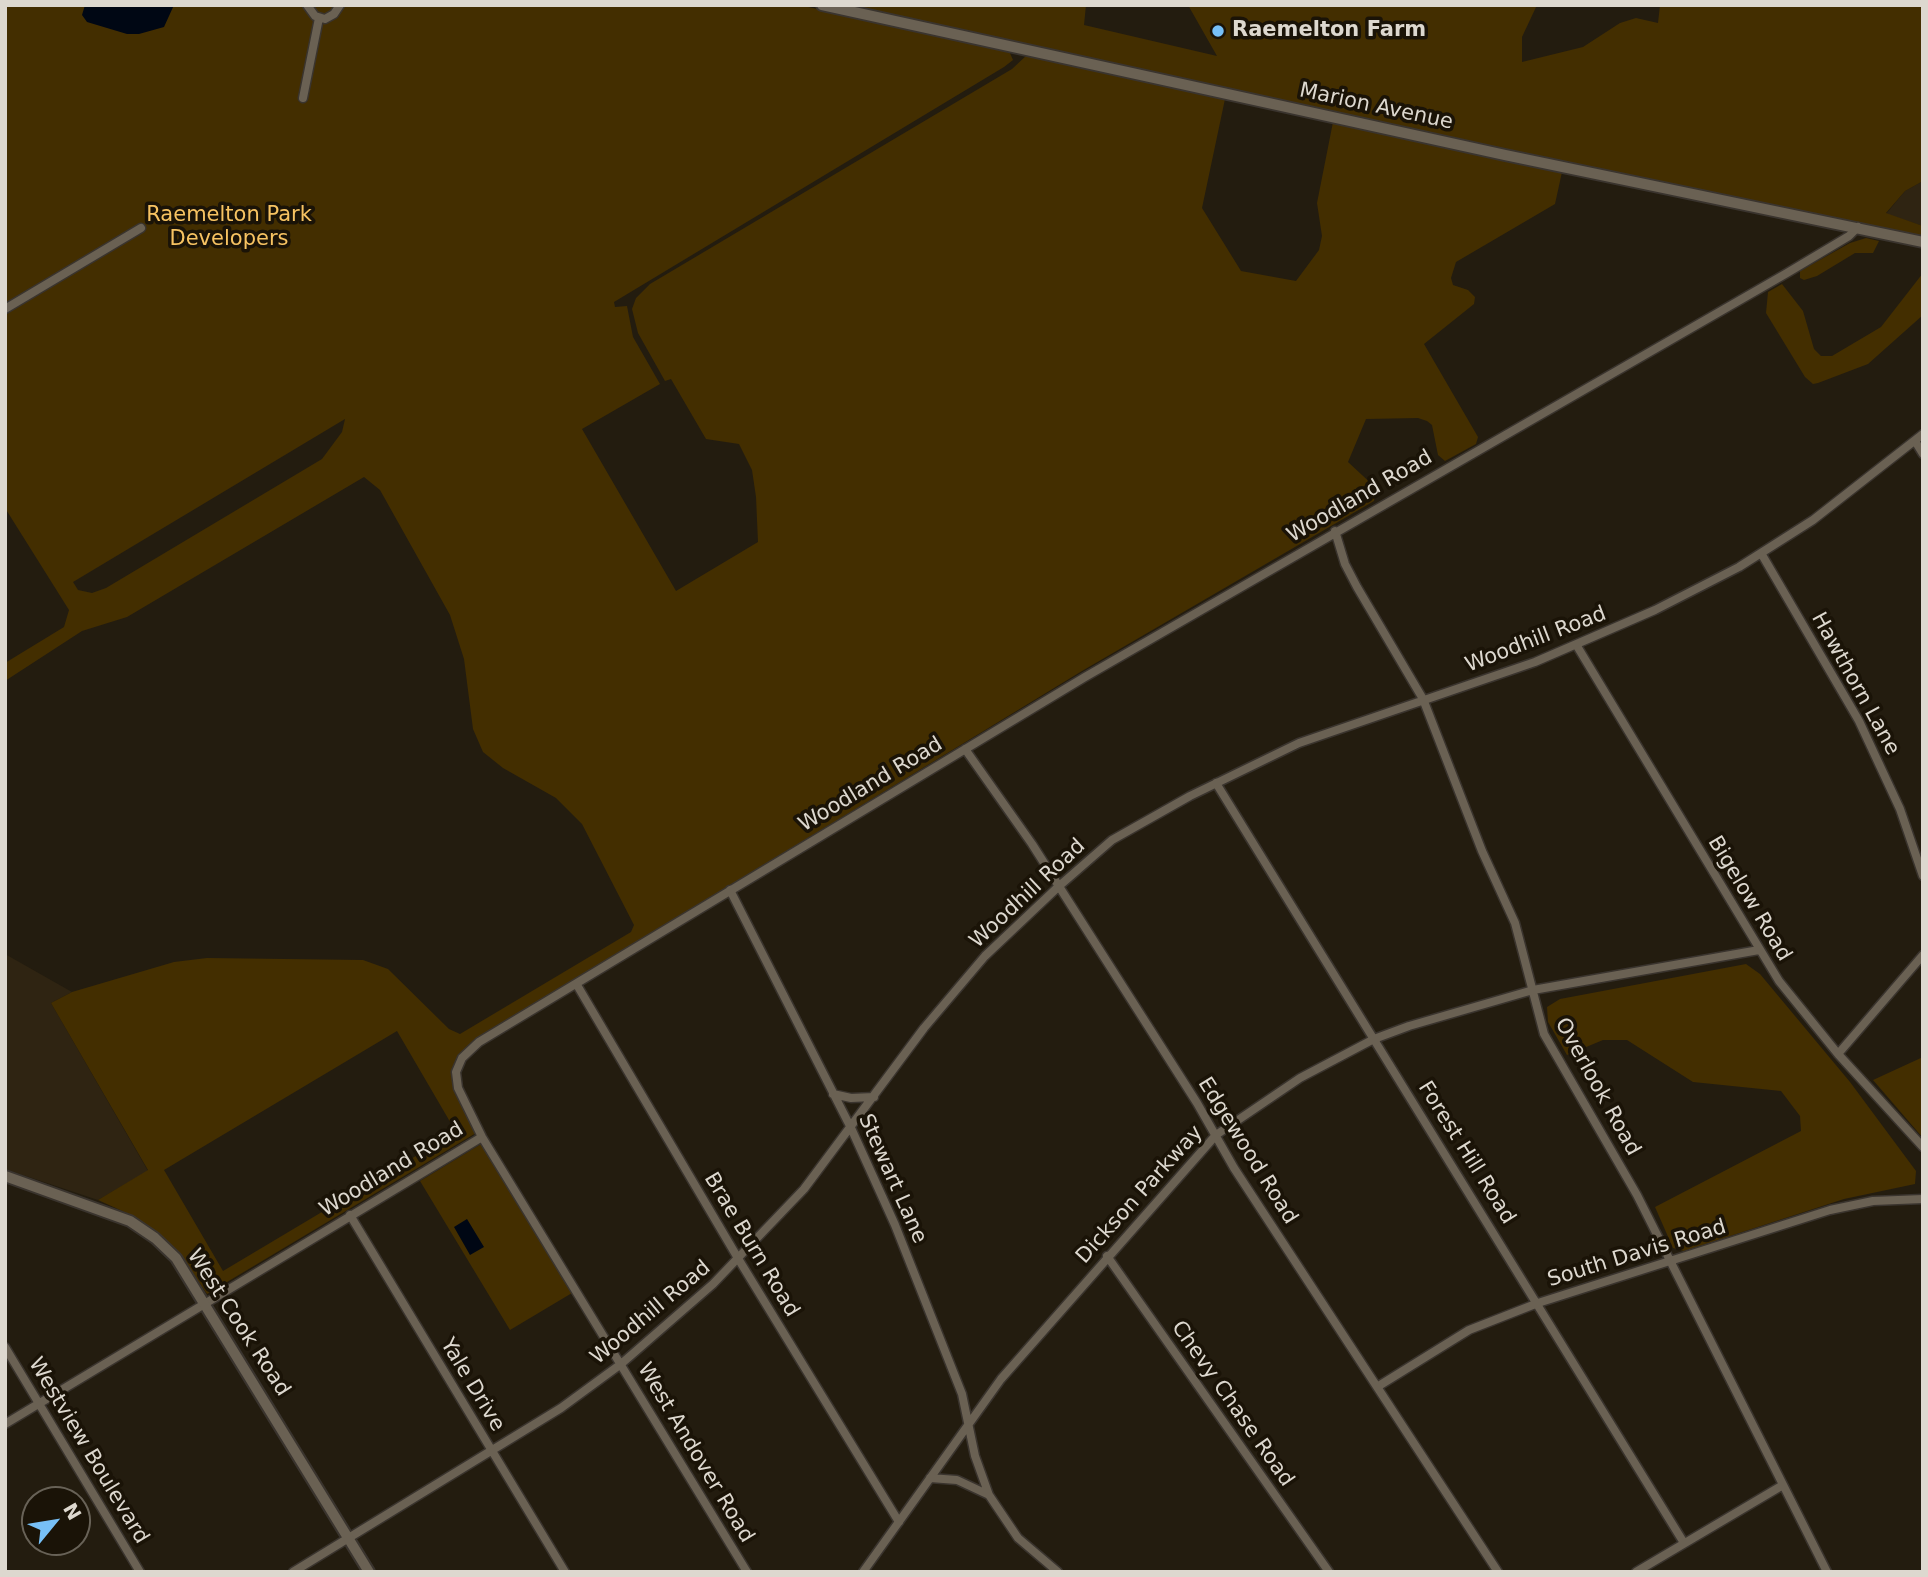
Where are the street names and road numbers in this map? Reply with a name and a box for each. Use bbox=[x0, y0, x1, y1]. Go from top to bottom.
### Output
street label: Marion Avenue bbox=[1297, 78, 1455, 136]
street label: Woodland Road bbox=[1283, 445, 1437, 549]
street label: Woodhill Road bbox=[1462, 602, 1610, 678]
street label: Hawthorn Lane bbox=[1805, 608, 1905, 760]
street label: Woodland Road bbox=[795, 732, 947, 838]
street label: Bigelow Road bbox=[1702, 832, 1796, 966]
street label: Woodhill Road bbox=[965, 834, 1091, 954]
street label: Overlook Road bbox=[1549, 1014, 1645, 1160]
street label: Edgewood Road bbox=[1192, 1073, 1302, 1229]
street label: Forest Hill Road bbox=[1412, 1077, 1520, 1229]
street label: Stewart Lane bbox=[852, 1110, 932, 1248]
street label: Woodland Road bbox=[316, 1117, 468, 1223]
street label: Dickson Parkway bbox=[1071, 1121, 1209, 1269]
street label: Brae Burn Road bbox=[698, 1168, 804, 1322]
street label: South Davis Road bbox=[1545, 1215, 1729, 1293]
street label: West Cook Road bbox=[181, 1245, 295, 1401]
street label: Woodhill Road bbox=[586, 1256, 716, 1370]
street label: Chevy Chase Road bbox=[1165, 1316, 1299, 1492]
street label: Yale Drive bbox=[434, 1334, 510, 1436]
street label: Westview Boulevard bbox=[22, 1353, 154, 1549]
street label: West Andover Road bbox=[631, 1358, 759, 1548]

